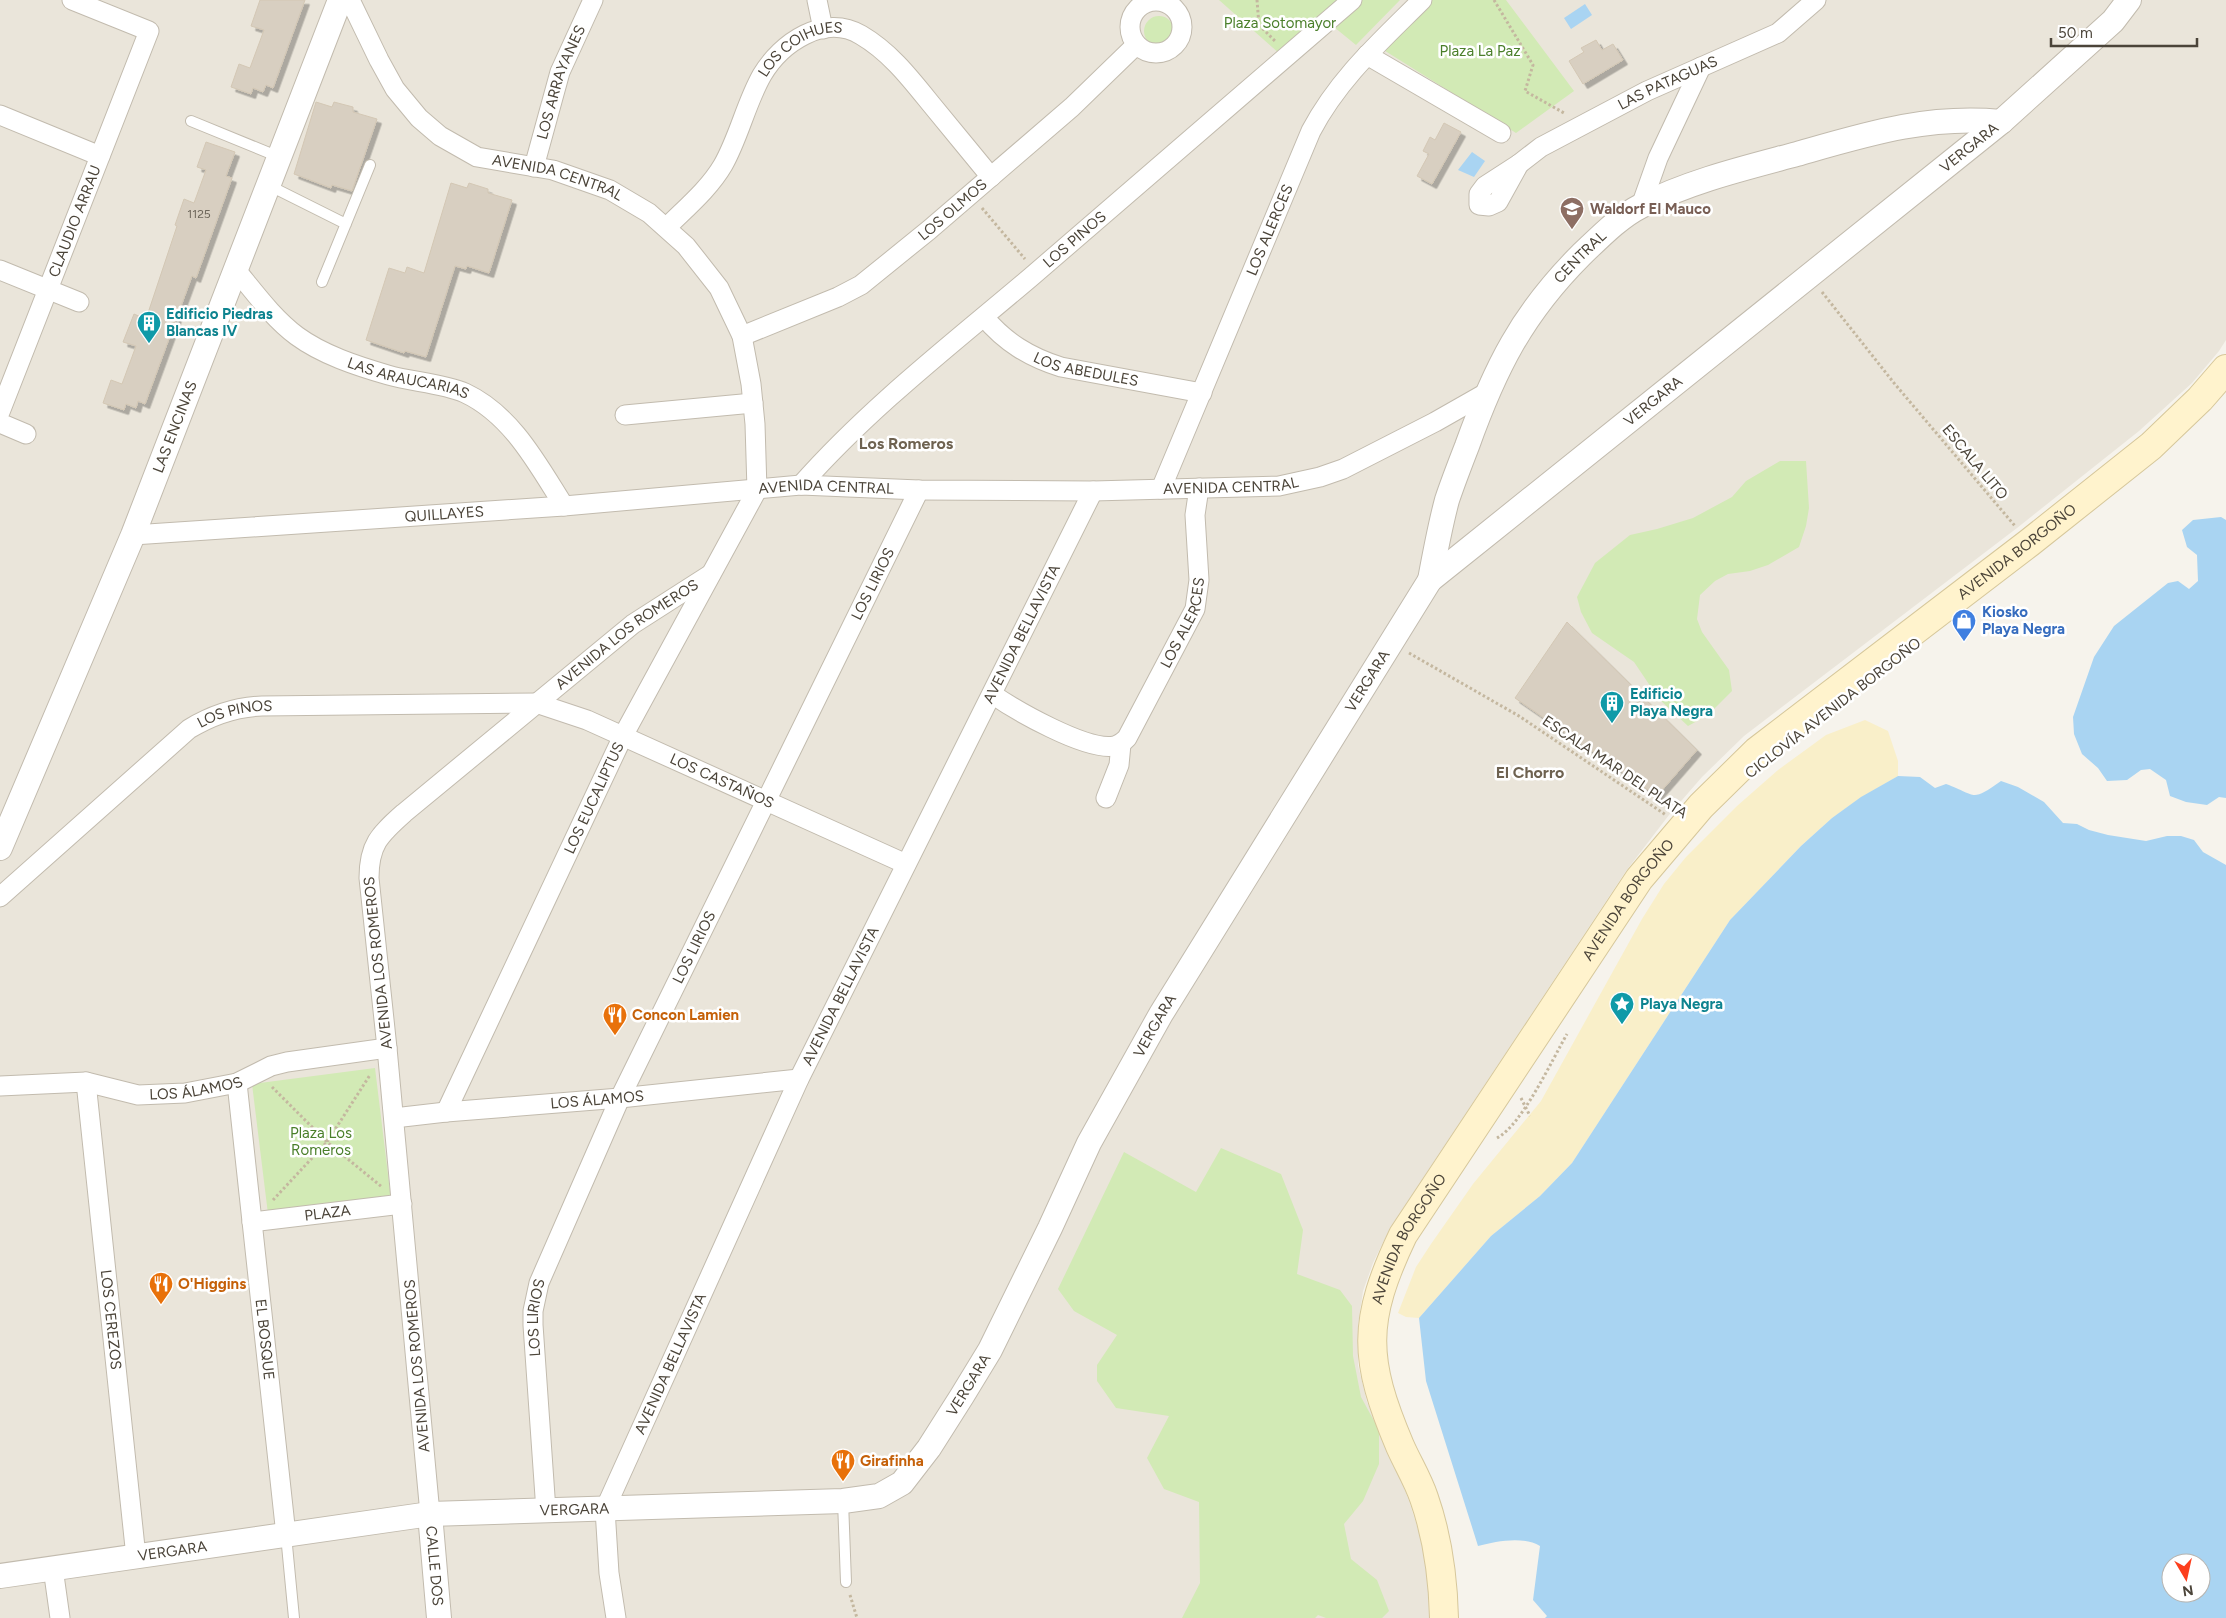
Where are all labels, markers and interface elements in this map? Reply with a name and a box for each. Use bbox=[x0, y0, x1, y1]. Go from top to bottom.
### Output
park label: Plaza Sotomayor bbox=[1224, 14, 1336, 32]
scale bar bbox=[2051, 15, 2197, 47]
street label: LOS COIHUES bbox=[754, 18, 843, 80]
street label: LOS ARRAYANES bbox=[533, 22, 589, 141]
text: 50 m bbox=[2058, 24, 2093, 42]
park label: Plaza La Paz bbox=[1439, 42, 1521, 60]
street label: LAS PATAGUAS bbox=[1615, 52, 1720, 114]
street label: VERGARA bbox=[1936, 119, 2002, 176]
street label: AVENIDA CENTRAL bbox=[491, 151, 627, 205]
street label: CLAUDIO ARRAU bbox=[45, 162, 105, 280]
street label: LOS OLMOS bbox=[914, 175, 991, 244]
street label: LOS ALERCES bbox=[1242, 181, 1297, 278]
school or university icon: Waldorf El Mauco bbox=[1559, 196, 1585, 230]
place label: Waldorf El Mauco bbox=[1590, 200, 1711, 218]
house number: 1125 bbox=[187, 207, 211, 221]
street label: LOS PINOS bbox=[1039, 207, 1110, 272]
street label: CENTRAL bbox=[1550, 227, 1610, 287]
place label: Edificio Piedras Blancas IV bbox=[166, 305, 273, 340]
building icon: Edificio Piedras Blancas IV bbox=[136, 310, 162, 344]
street label: LOS ABEDULES bbox=[1030, 348, 1140, 390]
street label: LAS ARAUCARIAS bbox=[345, 354, 472, 403]
street label: VERGARA bbox=[1620, 372, 1686, 430]
street label: LAS ENCINAS bbox=[149, 378, 201, 476]
street label: ESCALA LITO bbox=[1938, 421, 2012, 503]
district label: Los Romeros bbox=[859, 434, 954, 453]
street label: AVENIDA CENTRAL bbox=[1163, 473, 1300, 498]
street label: AVENIDA CENTRAL bbox=[758, 476, 894, 498]
street label: AVENIDA BORGOÑO bbox=[1954, 500, 2080, 603]
street label: QUILLAYES bbox=[404, 502, 484, 526]
street label: LOS LIRIOS bbox=[847, 545, 898, 623]
street label: AVENIDA BELLAVISTA bbox=[979, 561, 1064, 706]
street label: AVENIDA LOS ROMEROS bbox=[552, 576, 702, 693]
street label: LOS ALERCES bbox=[1157, 576, 1208, 671]
place label: Kiosko Playa Negra bbox=[1982, 603, 2065, 638]
shop icon: Kiosko Playa Negra bbox=[1951, 608, 1977, 642]
street label: CICLOVÍA AVENIDA BORGOÑO bbox=[1741, 634, 1925, 782]
street label: VERGARA bbox=[1341, 647, 1393, 715]
place label: Edificio Playa Negra bbox=[1630, 685, 1713, 720]
building icon: Edificio Playa Negra bbox=[1599, 690, 1625, 724]
street label: LOS PINOS bbox=[194, 697, 273, 732]
street label: ESCALA MAR DEL PLATA bbox=[1539, 712, 1691, 822]
street label: LOS EUCALIPTUS bbox=[560, 739, 628, 857]
street label: LOS CASTAÑOS bbox=[667, 750, 777, 812]
district label: El Chorro bbox=[1496, 763, 1564, 782]
street label: AVENIDA BORGOÑO bbox=[1579, 836, 1678, 964]
street label: AVENIDA LOS ROMEROS bbox=[360, 876, 396, 1050]
street label: LOS LIRIOS bbox=[669, 908, 719, 986]
street label: AVENIDA BELLAVISTA bbox=[798, 924, 883, 1069]
street label: VERGARA bbox=[1130, 991, 1180, 1060]
place icon: Playa Negra bbox=[1609, 991, 1635, 1025]
place label: Playa Negra bbox=[1640, 995, 1723, 1013]
restaurant icon: Concon Lamien bbox=[602, 1002, 628, 1036]
place label: Concon Lamien bbox=[632, 1006, 739, 1024]
street label: LOS ÁLAMOS bbox=[149, 1073, 246, 1104]
street label: LOS ÁLAMOS bbox=[550, 1087, 645, 1113]
park label: Plaza Los Romeros bbox=[290, 1124, 352, 1159]
street label: AVENIDA BORGOÑO bbox=[1368, 1170, 1450, 1306]
street label: PLAZA bbox=[303, 1201, 352, 1225]
street label: LOS CEREZOS bbox=[97, 1269, 125, 1371]
restaurant icon: O'Higgins bbox=[148, 1271, 174, 1305]
place label: O'Higgins bbox=[178, 1275, 246, 1293]
street label: LOS LIRIOS bbox=[524, 1277, 549, 1357]
street label: AVENIDA LOS ROMEROS bbox=[400, 1279, 434, 1453]
street label: AVENIDA BELLAVISTA bbox=[631, 1290, 710, 1437]
street label: EL BOSQUE bbox=[251, 1298, 278, 1381]
street label: VERGARA bbox=[943, 1351, 994, 1419]
restaurant icon: Girafinha bbox=[830, 1448, 856, 1482]
place label: Girafinha bbox=[860, 1452, 924, 1470]
street label: VERGARA bbox=[539, 1499, 610, 1520]
street label: CALLE DOS bbox=[422, 1525, 447, 1607]
street label: VERGARA bbox=[136, 1537, 208, 1565]
north arrow bbox=[2161, 1553, 2211, 1603]
text: N bbox=[2181, 1581, 2195, 1600]

